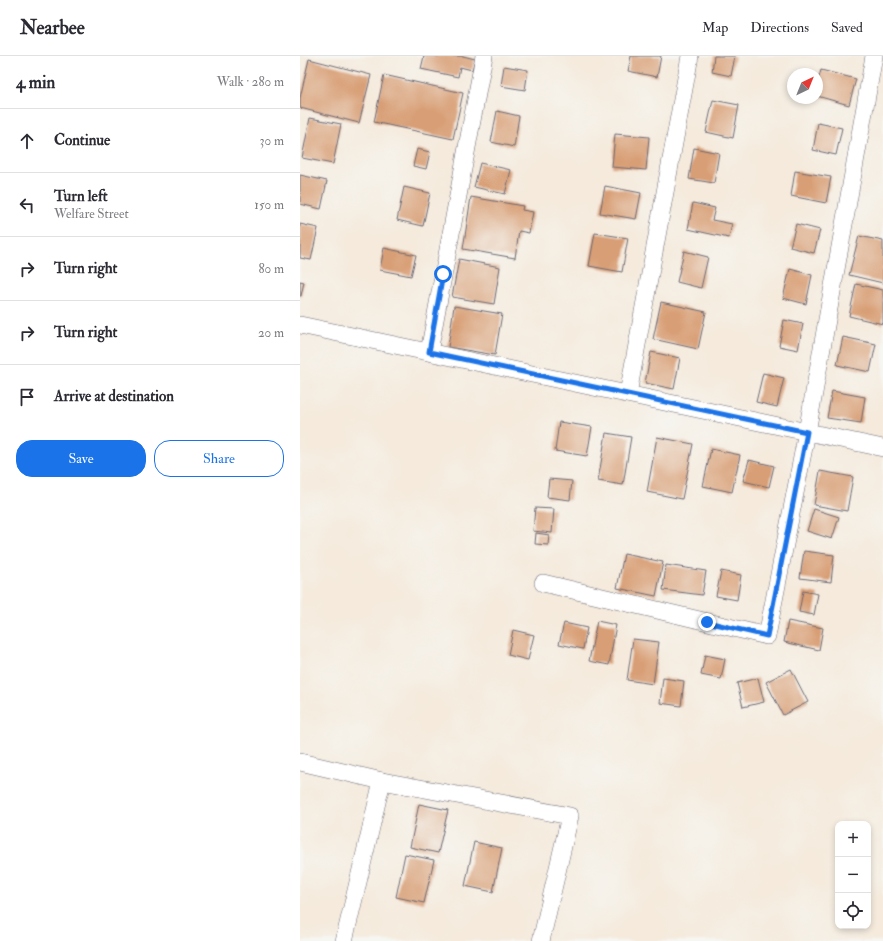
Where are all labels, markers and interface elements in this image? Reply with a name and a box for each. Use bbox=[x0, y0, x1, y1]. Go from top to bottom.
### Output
text: Nearbee bbox=[20, 16, 85, 40]
text: Map bbox=[702, 19, 728, 36]
text: Directions bbox=[750, 19, 809, 36]
text: Saved bbox=[831, 19, 863, 36]
north arrow bbox=[787, 68, 823, 104]
text: 4 min bbox=[16, 72, 55, 93]
text: Walk · 280 m bbox=[217, 74, 284, 90]
icon: ahead bbox=[16, 130, 38, 152]
text: Continue bbox=[54, 131, 110, 150]
text: 30 m bbox=[260, 133, 284, 149]
text: Turn left bbox=[54, 187, 108, 206]
icon: left bbox=[16, 194, 38, 216]
text: 150 m bbox=[254, 197, 284, 213]
text: Welfare Street bbox=[54, 206, 129, 222]
icon: right bbox=[16, 258, 38, 280]
text: Turn right bbox=[54, 259, 117, 278]
text: 80 m bbox=[258, 261, 284, 277]
route start bbox=[434, 265, 452, 283]
icon: right bbox=[16, 322, 38, 344]
text: Turn right bbox=[54, 323, 117, 342]
text: 20 m bbox=[258, 325, 284, 341]
icon: arrive bbox=[16, 386, 38, 408]
text: Arrive at destination bbox=[54, 387, 174, 406]
button: Save bbox=[16, 440, 146, 477]
button: Share bbox=[154, 440, 284, 477]
route end bbox=[698, 613, 716, 631]
map controls bbox=[835, 821, 871, 929]
button: + bbox=[835, 821, 871, 857]
button: − bbox=[835, 857, 871, 893]
button: locate bbox=[835, 893, 871, 929]

